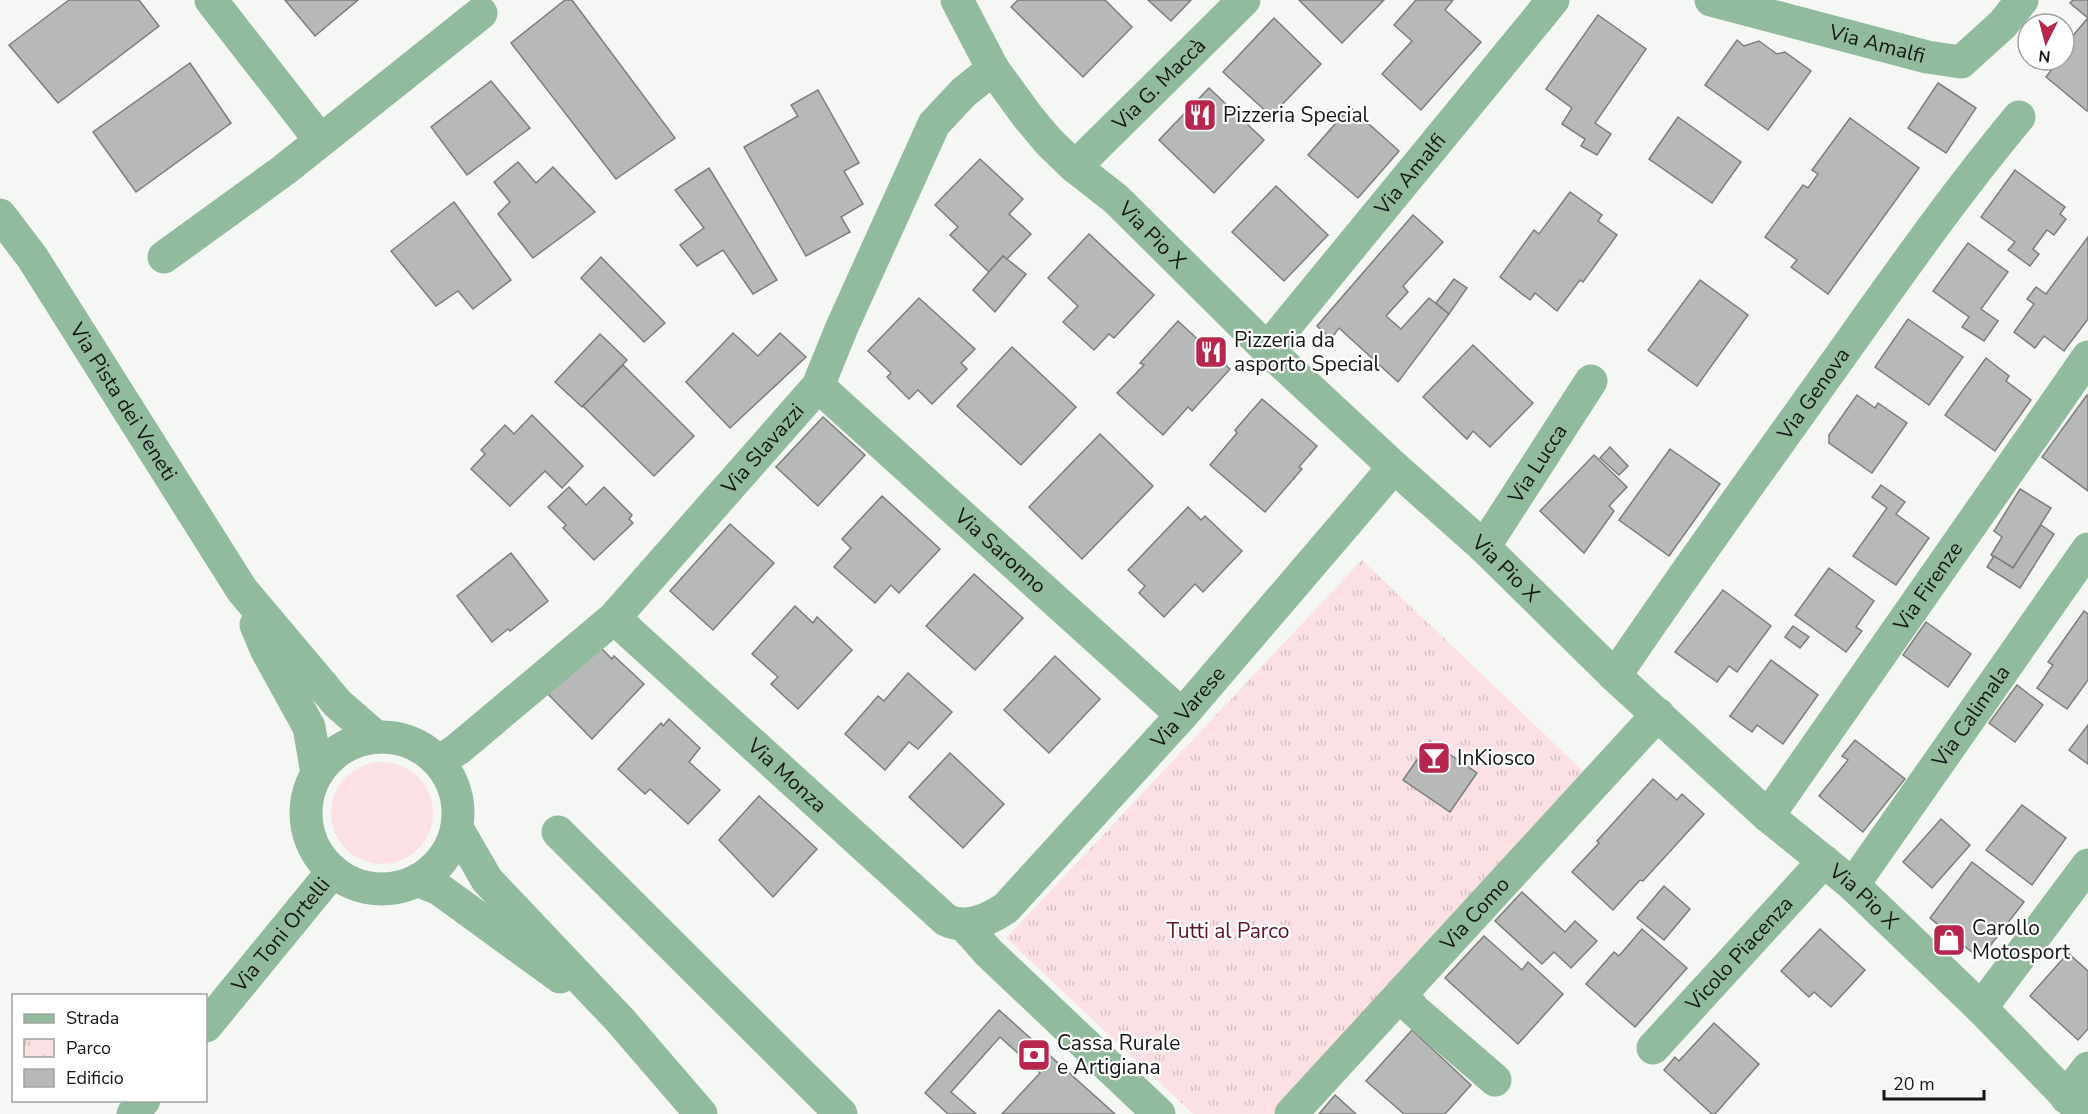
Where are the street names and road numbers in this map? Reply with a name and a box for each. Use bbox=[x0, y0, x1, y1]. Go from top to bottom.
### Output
street label: Via Amalfi bbox=[1825, 18, 1928, 70]
street label: Via G. Maccà bbox=[1105, 32, 1212, 137]
street label: Via Amalfi bbox=[1368, 127, 1452, 222]
street label: Via Pio X bbox=[1112, 194, 1192, 275]
street label: Via Pista dei Veneti bbox=[63, 317, 184, 486]
street label: Via Genova bbox=[1770, 342, 1856, 446]
street label: Via Slavazzi bbox=[715, 397, 810, 501]
street label: Via Lucca bbox=[1501, 419, 1574, 510]
street label: Via Saronno bbox=[948, 501, 1052, 600]
street label: Via Pio X bbox=[1465, 528, 1546, 608]
street label: Via Firenze bbox=[1886, 536, 1969, 638]
street label: Via Varese bbox=[1144, 660, 1232, 755]
street label: Via Calimala bbox=[1925, 660, 2016, 774]
street label: Via Monza bbox=[741, 731, 833, 819]
street label: Via Pio X bbox=[1823, 857, 1905, 936]
street label: Via Toni Ortelli bbox=[225, 871, 336, 999]
street label: Via Como bbox=[1433, 871, 1516, 957]
street label: Vicolo Piacenza bbox=[1679, 890, 1799, 1018]

